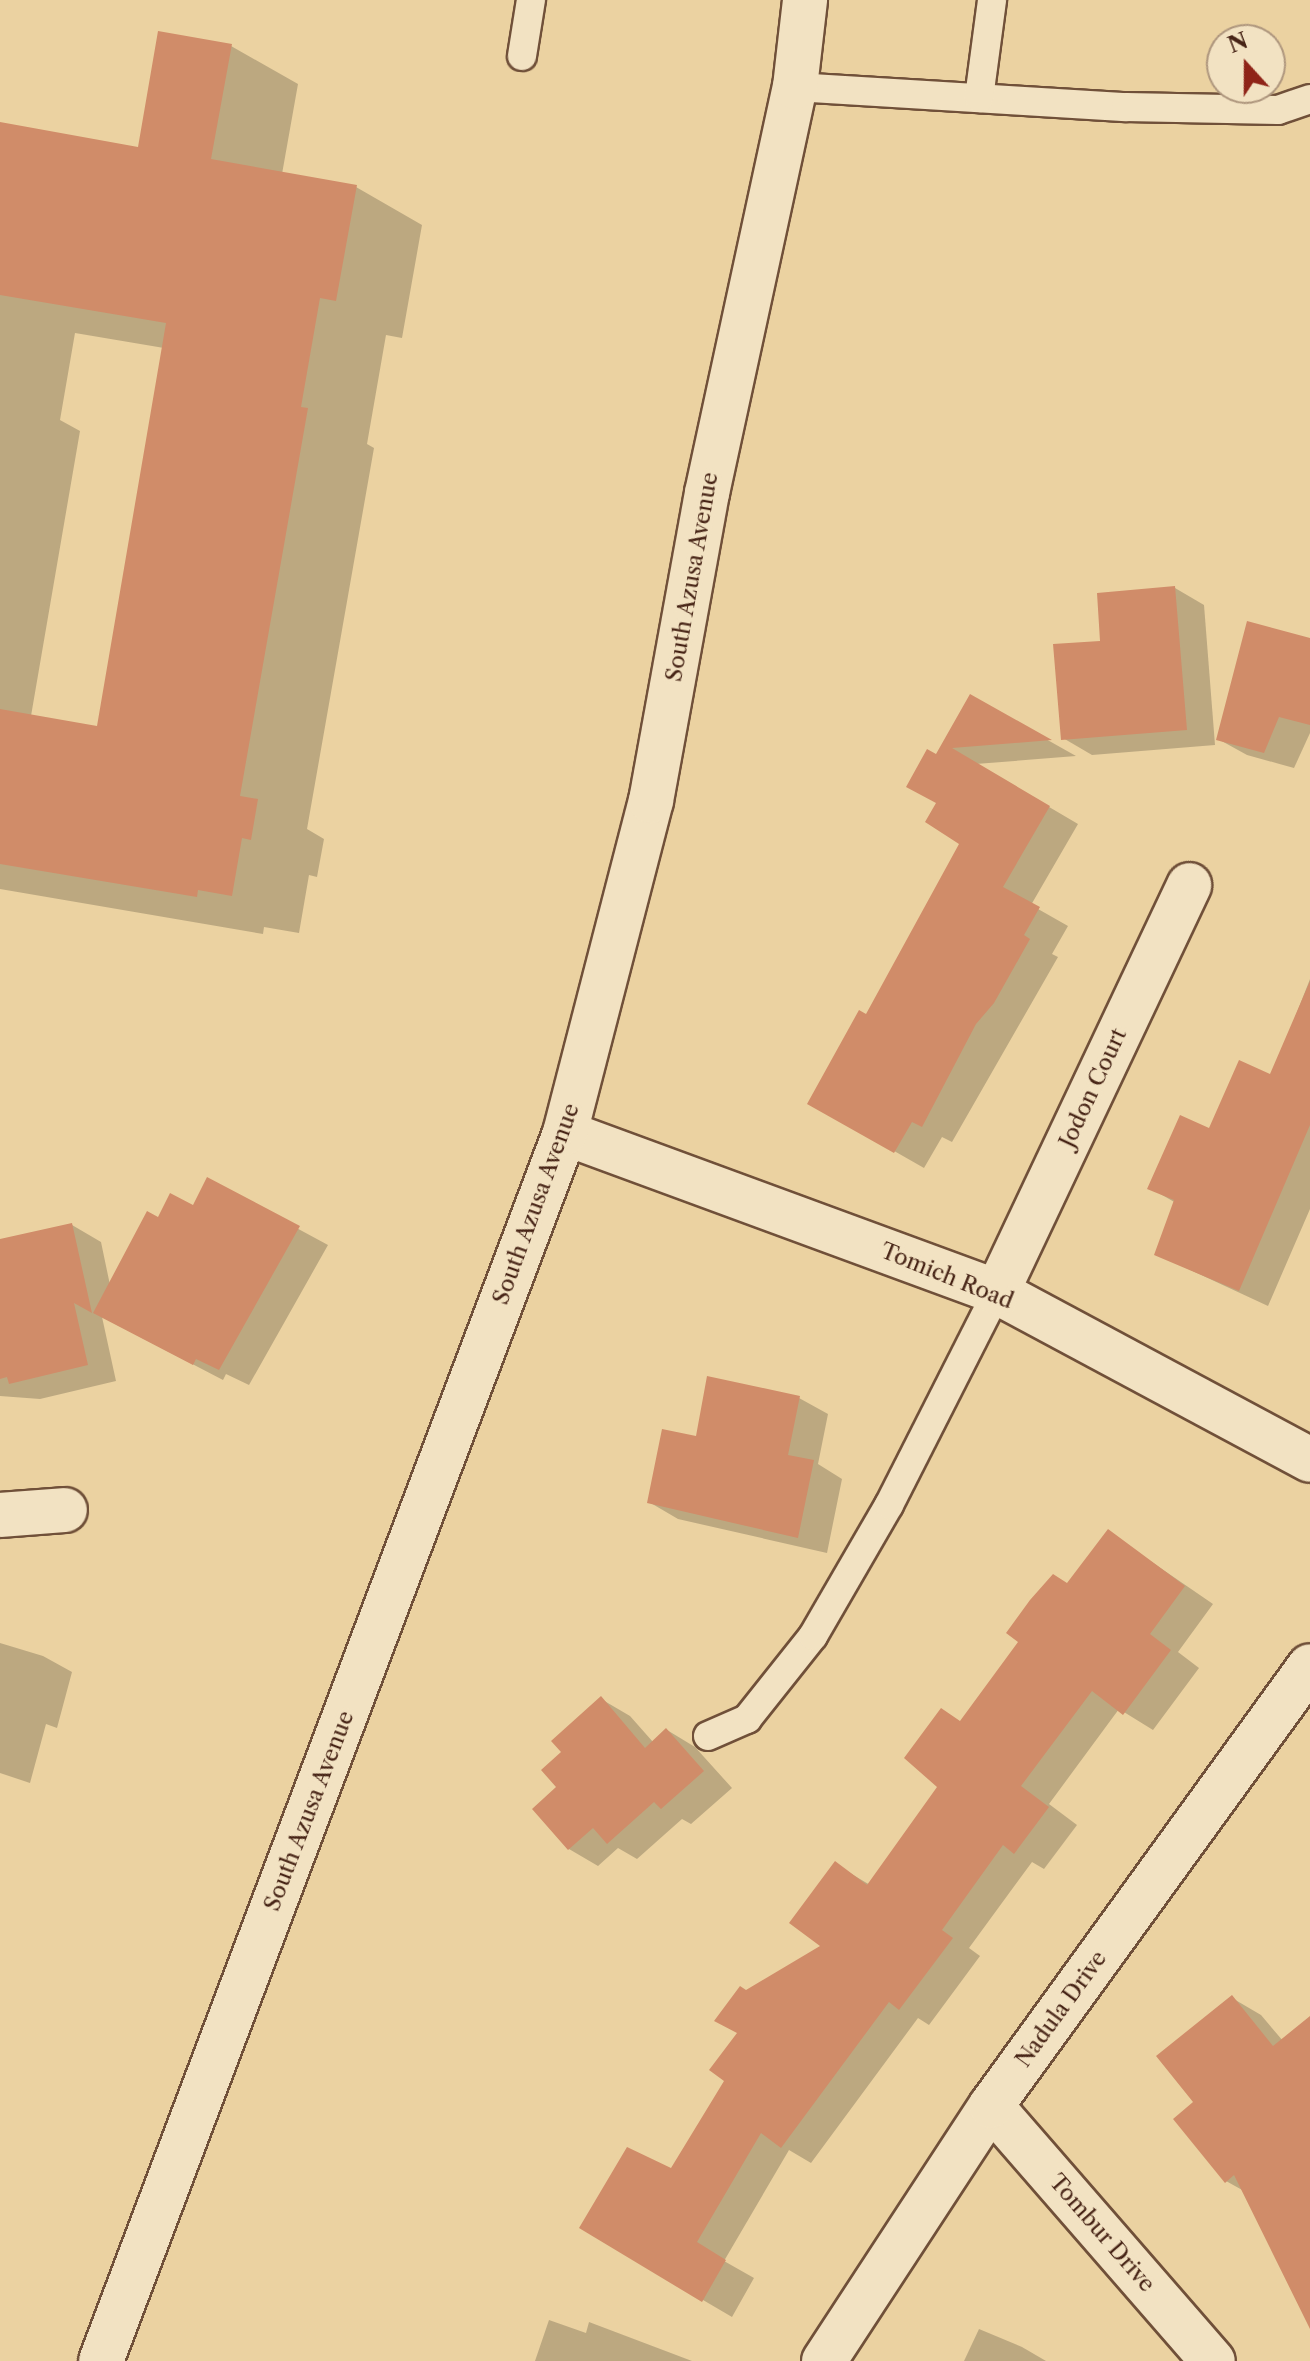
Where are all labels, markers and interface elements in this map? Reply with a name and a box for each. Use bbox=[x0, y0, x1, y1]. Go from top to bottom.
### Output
north arrow bbox=[1206, 24, 1286, 104]
text: N bbox=[1224, 27, 1252, 59]
street label: South Azusa Avenue bbox=[660, 469, 724, 685]
street label: Jodon Court bbox=[1054, 1024, 1132, 1152]
street label: South Azusa Avenue bbox=[487, 1099, 585, 1309]
street label: Tomich Road bbox=[877, 1237, 1017, 1315]
street label: South Azusa Avenue bbox=[258, 1706, 360, 1916]
street label: Nadula Drive bbox=[1010, 1946, 1112, 2072]
street label: Tombur Drive bbox=[1044, 2169, 1160, 2297]

